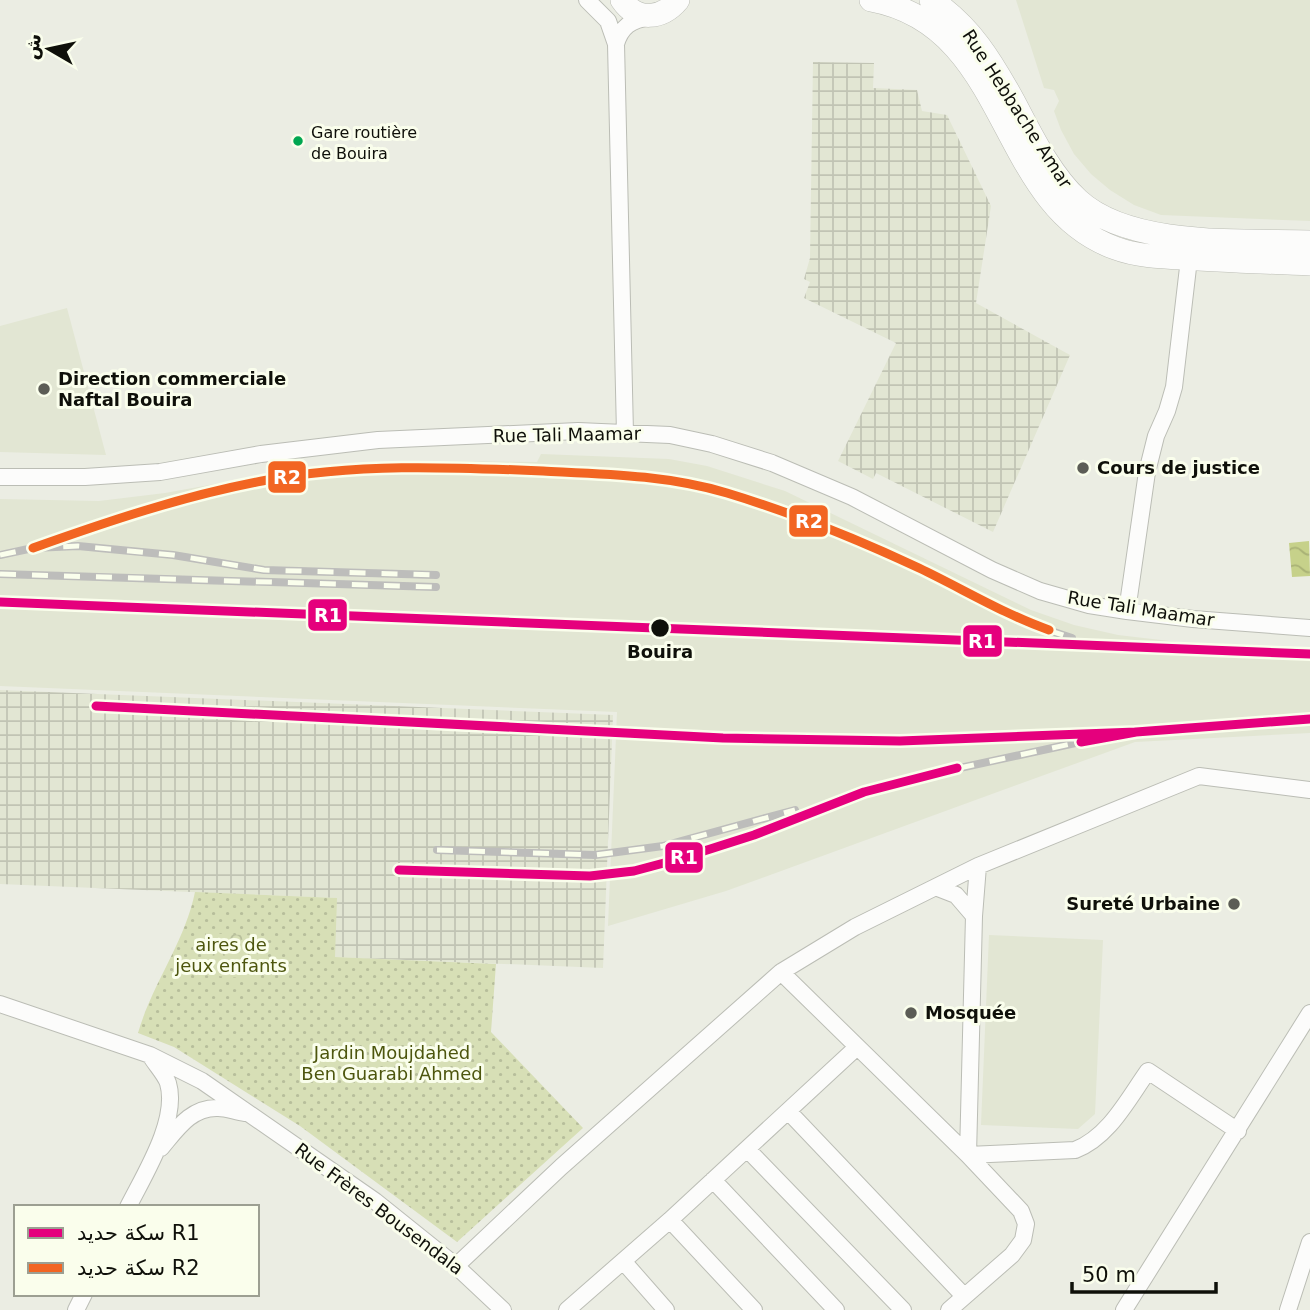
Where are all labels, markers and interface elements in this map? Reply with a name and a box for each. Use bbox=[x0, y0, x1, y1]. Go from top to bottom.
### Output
north arrow bbox=[14, 14, 84, 84]
street label: Rue Hebbache Amar bbox=[958, 26, 1077, 192]
text: ش bbox=[19, 32, 46, 61]
place label: Gare routière de Bouira bbox=[311, 123, 417, 163]
marker: Gare routière de Bouira bbox=[291, 134, 305, 148]
place label: Direction commerciale Naftal Bouira bbox=[58, 368, 286, 410]
marker: Direction commerciale Naftal Bouira bbox=[36, 381, 52, 397]
street label: Rue Tali Maamar bbox=[493, 423, 642, 446]
place label: Cours de justice bbox=[1097, 457, 1260, 478]
line badge: R2 bbox=[267, 460, 307, 494]
marker: Cours de justice bbox=[1075, 460, 1091, 476]
text: R2 bbox=[273, 466, 301, 488]
line badge: R2 bbox=[788, 504, 829, 538]
text: R2 bbox=[795, 510, 823, 532]
street label: Rue Tali Maamar bbox=[1066, 587, 1217, 631]
line badge: R1 bbox=[307, 598, 348, 632]
text: R1 bbox=[314, 604, 342, 626]
marker: Bouira bbox=[649, 617, 671, 639]
line badge: R1 bbox=[962, 624, 1003, 658]
text: R1 bbox=[968, 630, 996, 652]
place label: Bouira bbox=[627, 641, 693, 662]
line badge: R1 bbox=[664, 841, 704, 874]
text: R1 bbox=[670, 846, 698, 868]
place label: Sureté Urbaine bbox=[1066, 893, 1220, 914]
marker: Sureté Urbaine bbox=[1226, 896, 1242, 912]
park label: aires de jeux enfants bbox=[174, 934, 287, 976]
place label: Mosquée bbox=[925, 1002, 1016, 1023]
marker: Mosquée bbox=[903, 1005, 919, 1021]
park label: Jardin Moujdahed Ben Guarabi Ahmed bbox=[301, 1042, 483, 1084]
street label: Rue Frères Bousendala bbox=[291, 1138, 468, 1279]
legend bbox=[14, 1205, 259, 1296]
text: سكة حديد R1 bbox=[77, 1221, 200, 1245]
scale bar bbox=[1072, 1250, 1216, 1294]
text: سكة حديد R2 bbox=[77, 1256, 200, 1280]
text: 50 m bbox=[1082, 1263, 1136, 1287]

